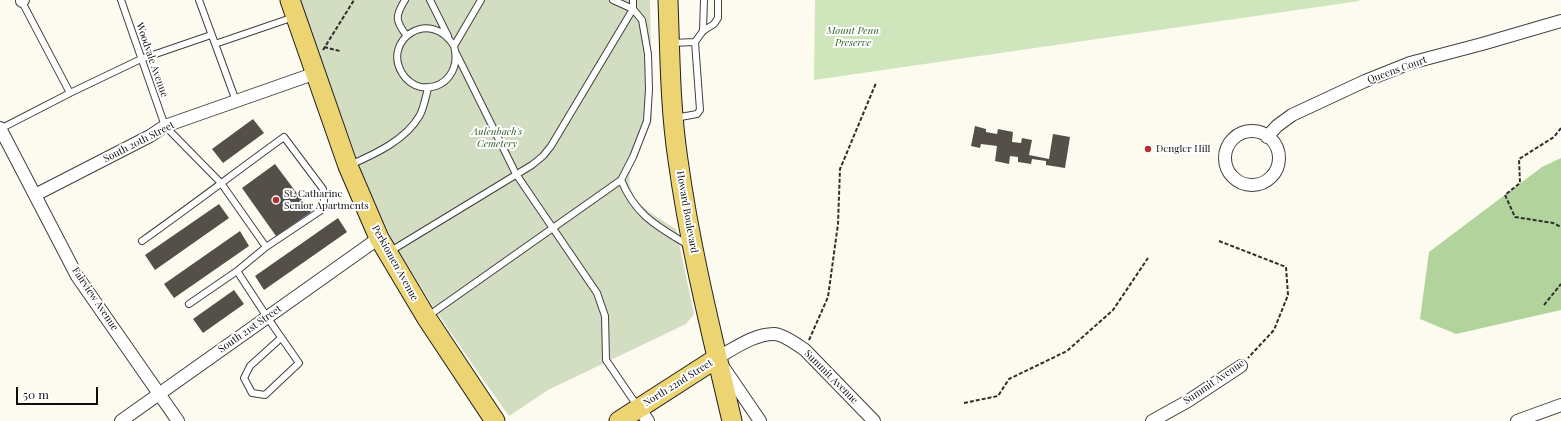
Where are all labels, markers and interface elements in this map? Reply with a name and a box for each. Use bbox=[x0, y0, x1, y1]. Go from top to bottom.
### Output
street label: Woodvale Avenue bbox=[134, 21, 170, 99]
park label: Mount Penn Preserve bbox=[827, 25, 879, 48]
street label: Queens Court bbox=[1366, 54, 1428, 86]
street label: South 20th Street bbox=[101, 119, 177, 165]
park label: Aulenbach's Cemetery bbox=[472, 126, 522, 150]
place label: Dengler Hill bbox=[1156, 143, 1210, 155]
marker: Dengler Hill bbox=[1143, 144, 1153, 154]
street label: Howard Boulevard bbox=[674, 170, 700, 254]
place label: St. Catharine Senior Apartments bbox=[284, 188, 369, 212]
marker: St. Catharine Senior Apartments bbox=[271, 195, 281, 205]
street label: Perkiomen Avenue bbox=[369, 223, 421, 303]
street label: Fairview Avenue bbox=[69, 265, 121, 333]
street label: South 21st Street bbox=[216, 303, 284, 355]
street label: Summit Avenue bbox=[802, 348, 860, 406]
street label: North 22nd Street bbox=[641, 357, 715, 409]
street label: Summit Avenue bbox=[1181, 357, 1247, 407]
scale bar bbox=[18, 379, 100, 405]
text: 50 m bbox=[23, 386, 49, 402]

